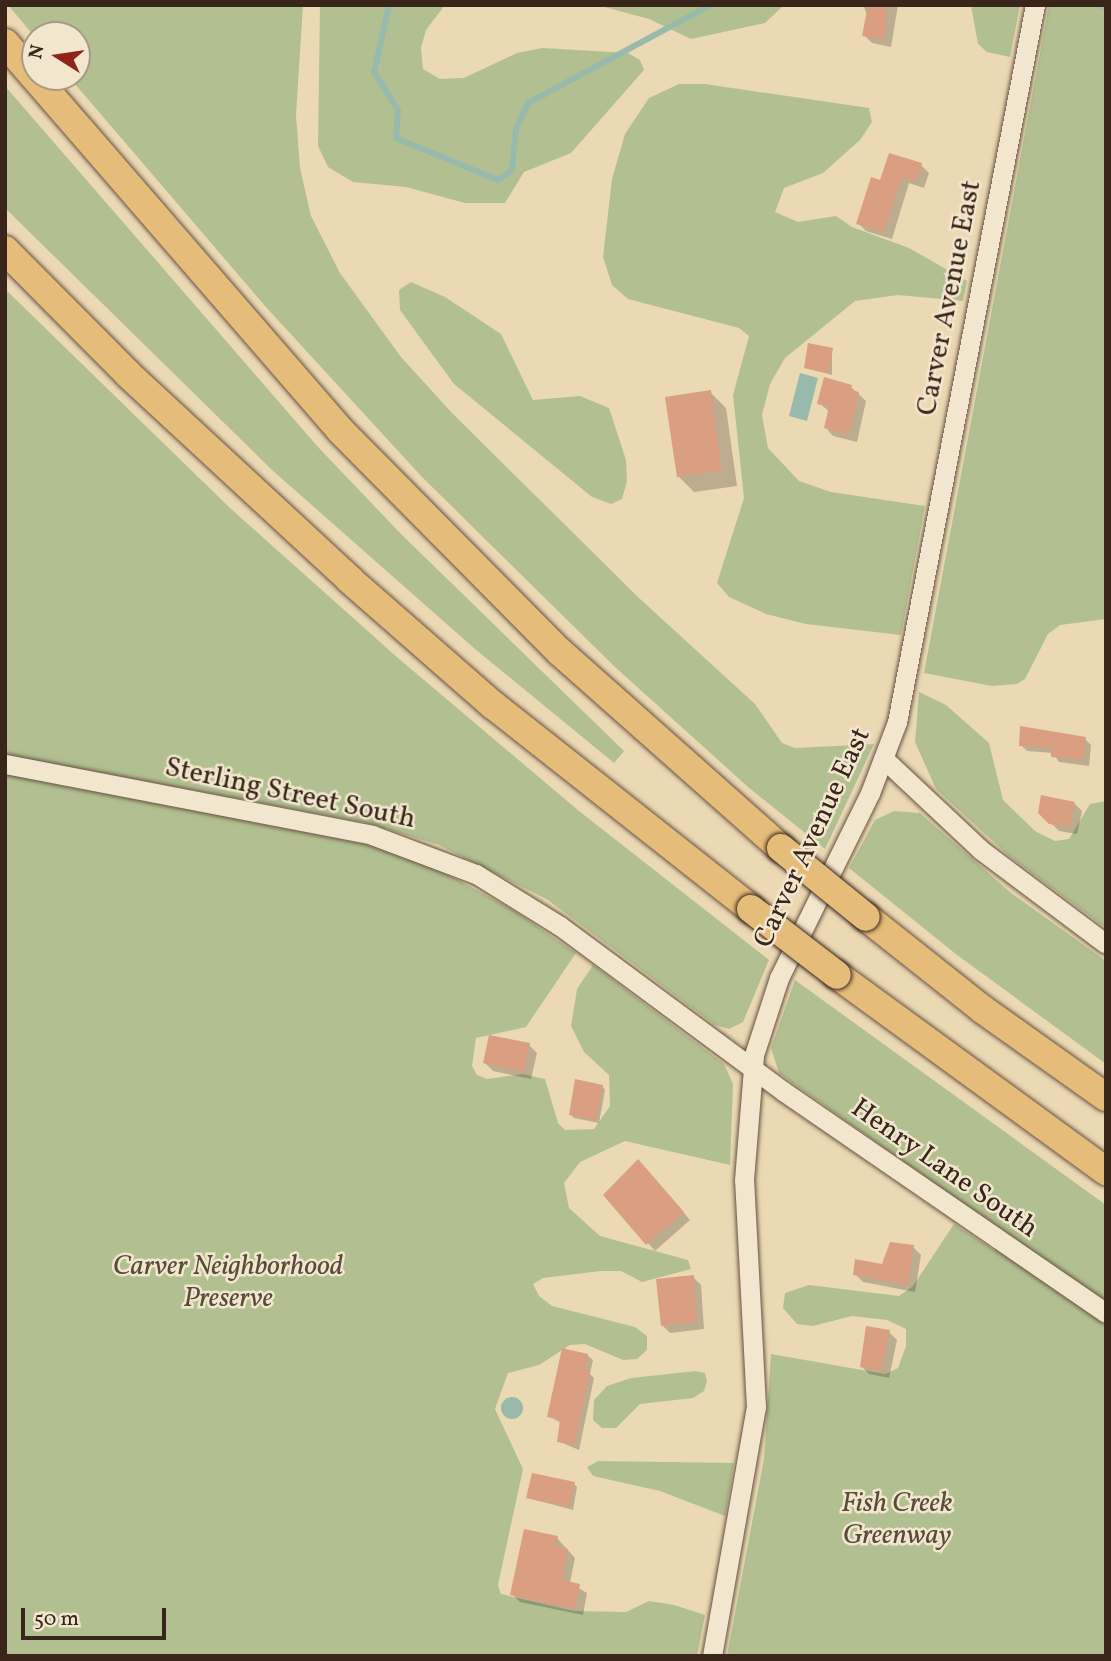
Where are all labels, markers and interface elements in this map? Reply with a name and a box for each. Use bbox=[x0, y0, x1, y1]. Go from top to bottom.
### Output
north arrow bbox=[21, 21, 91, 91]
text: N bbox=[23, 43, 52, 62]
street label: Carver Avenue East bbox=[911, 178, 989, 418]
street label: Carver Avenue East bbox=[747, 723, 879, 953]
street label: Sterling Street South bbox=[162, 751, 418, 837]
street label: Henry Lane South bbox=[844, 1092, 1044, 1246]
park label: Carver Neighborhood Preserve bbox=[113, 1250, 343, 1316]
park label: Fish Creek Greenway bbox=[841, 1487, 953, 1553]
scale bar bbox=[24, 1594, 170, 1638]
text: 50 m bbox=[34, 1605, 79, 1634]

